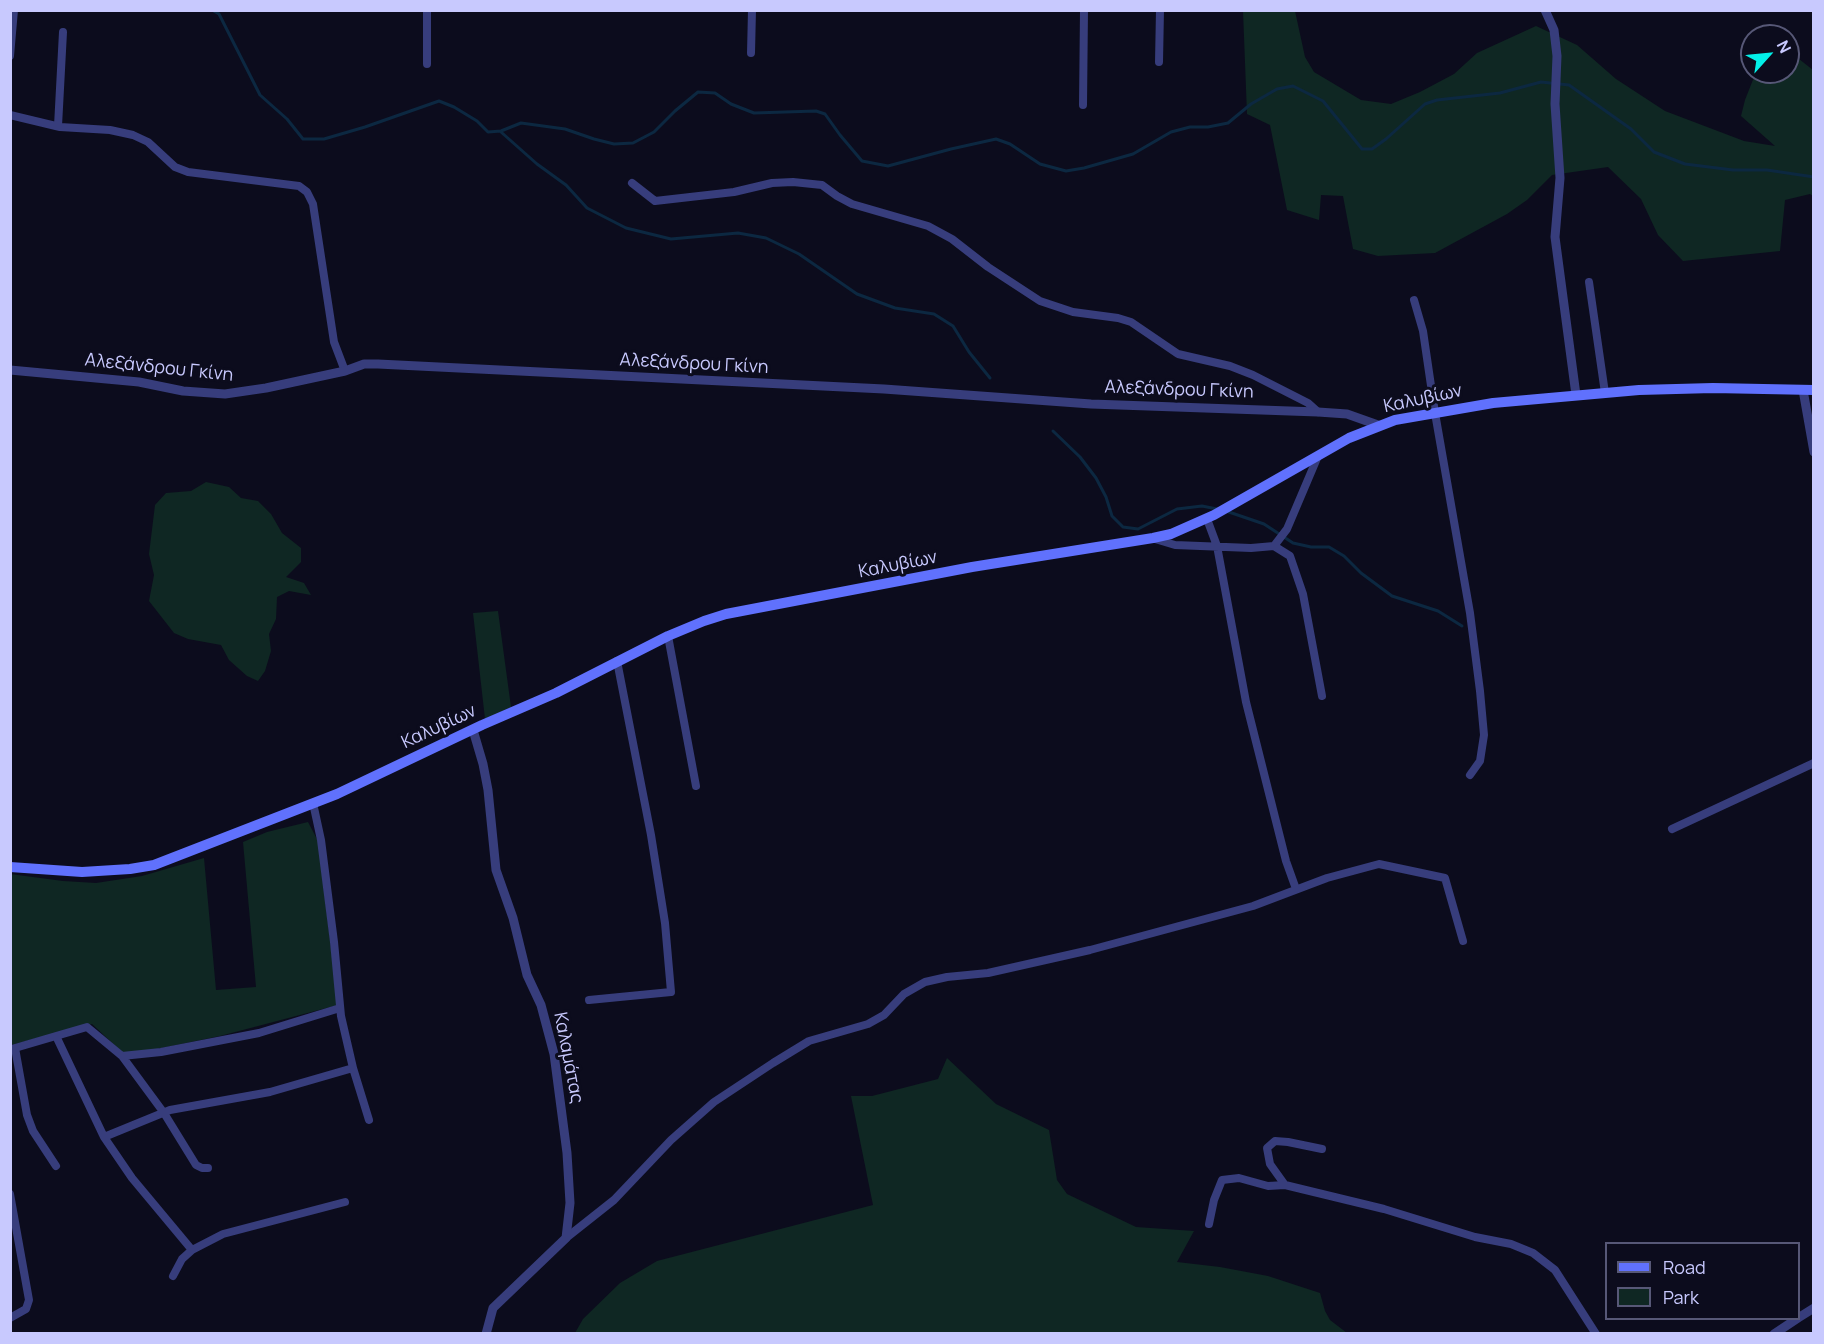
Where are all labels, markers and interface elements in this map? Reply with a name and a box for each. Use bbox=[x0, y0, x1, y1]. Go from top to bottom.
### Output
north arrow bbox=[1740, 24, 1800, 84]
text: N bbox=[1772, 37, 1797, 57]
street label: Αλεξάνδρου Γκίνη bbox=[84, 349, 234, 387]
street label: Αλεξάνδρου Γκίνη bbox=[619, 349, 769, 379]
street label: Αλεξάνδρου Γκίνη bbox=[1104, 377, 1254, 403]
street label: Καλυβίων bbox=[1382, 380, 1464, 418]
street label: Καλυβίων bbox=[857, 547, 939, 583]
street label: Καλυβίων bbox=[398, 700, 480, 754]
street label: Καλαμάτας bbox=[549, 1011, 587, 1105]
legend bbox=[1605, 1242, 1800, 1320]
text: Road bbox=[1663, 1255, 1706, 1279]
text: Park bbox=[1663, 1285, 1699, 1309]

